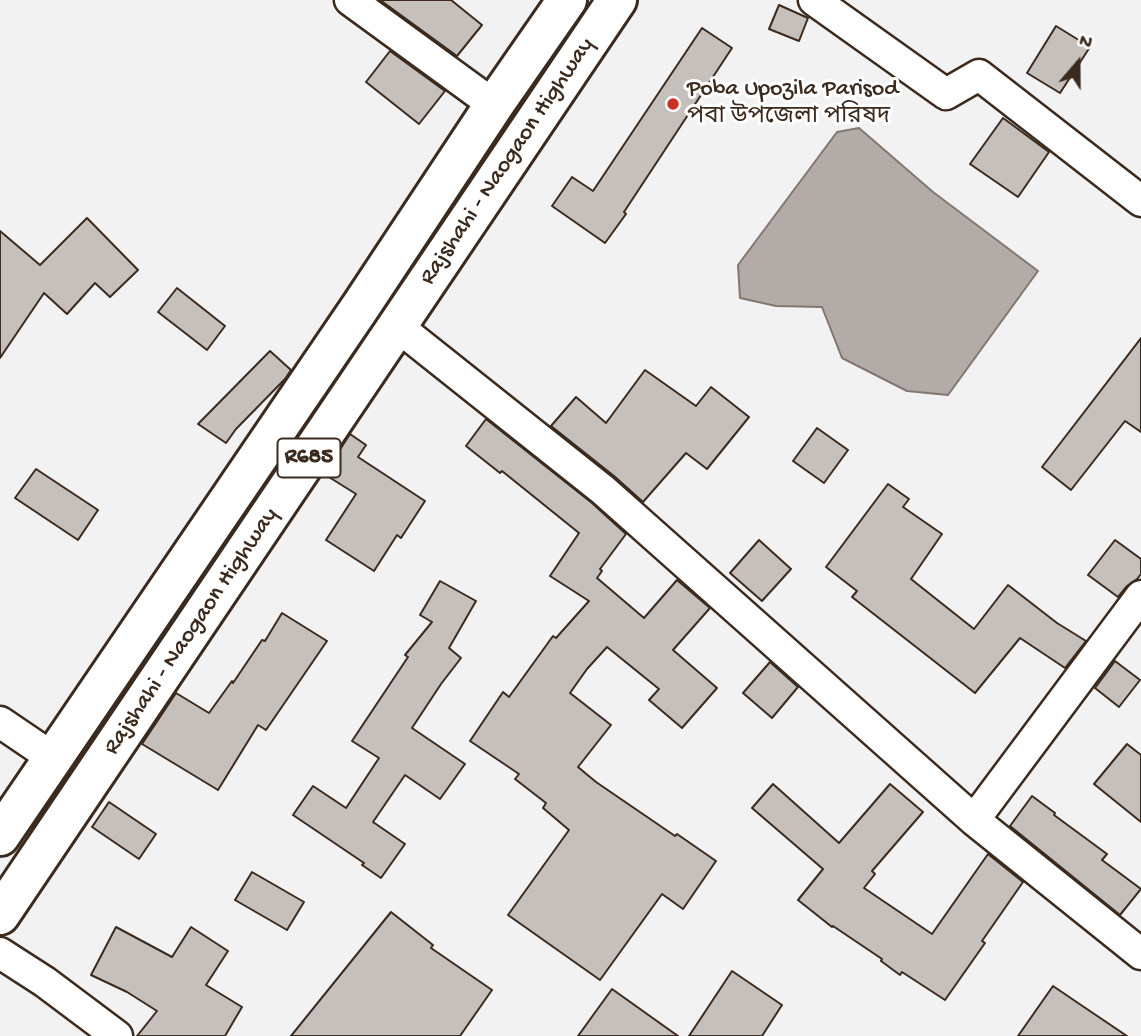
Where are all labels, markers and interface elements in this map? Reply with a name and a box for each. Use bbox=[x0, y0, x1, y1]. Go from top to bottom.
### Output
north arrow bbox=[1043, 28, 1113, 98]
text: N bbox=[1076, 30, 1095, 56]
street label: Rajshahi - Naogaon Highway bbox=[414, 33, 602, 291]
place label: Poba Upozila Parisod পবা উপজেলা পরিষদ bbox=[687, 76, 898, 132]
marker: Poba Upozila Parisod পবা উপজেলা পরিষদ bbox=[665, 96, 681, 112]
road number: R685 bbox=[278, 438, 340, 478]
street label: Rajshahi - Naogaon Highway bbox=[98, 503, 286, 761]

